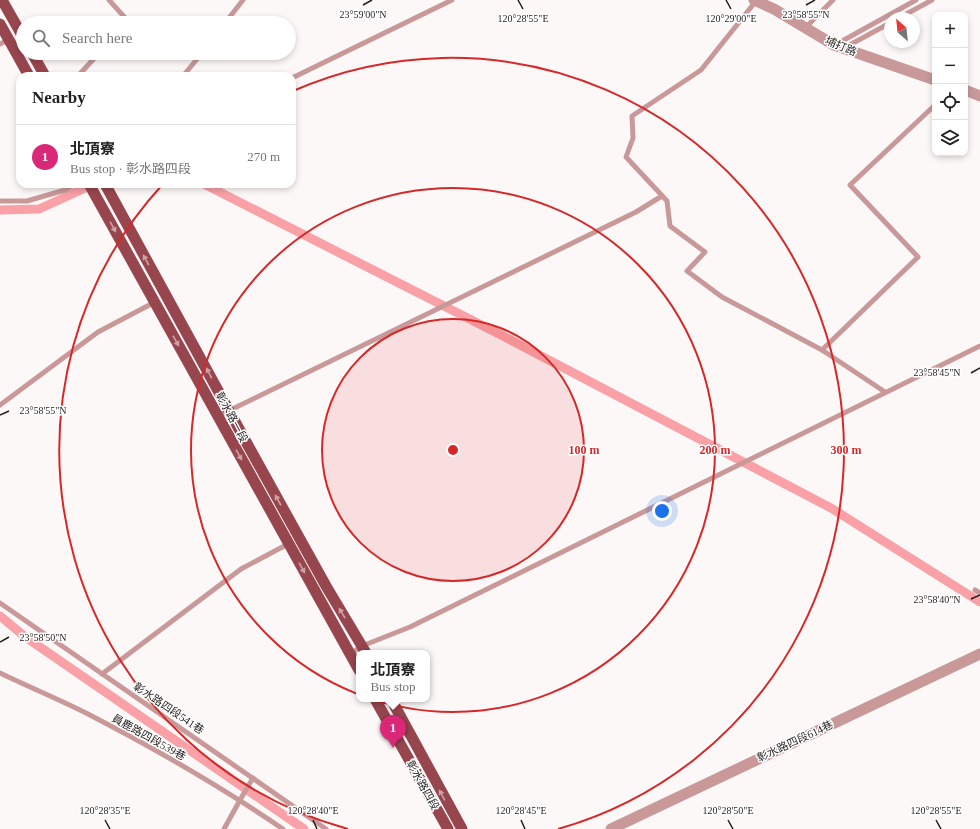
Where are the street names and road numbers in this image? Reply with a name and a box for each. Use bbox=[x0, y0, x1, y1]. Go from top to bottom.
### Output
street label: 埔打路 bbox=[823, 34, 859, 58]
street label: 彰水路一段 bbox=[214, 390, 250, 444]
street label: 彰水路四段541巷 bbox=[131, 680, 207, 736]
street label: 員鹿路四段539巷 bbox=[110, 712, 188, 762]
street label: 彰水路四段614巷 bbox=[755, 718, 835, 764]
street label: 彰水路四段 bbox=[404, 758, 442, 812]

